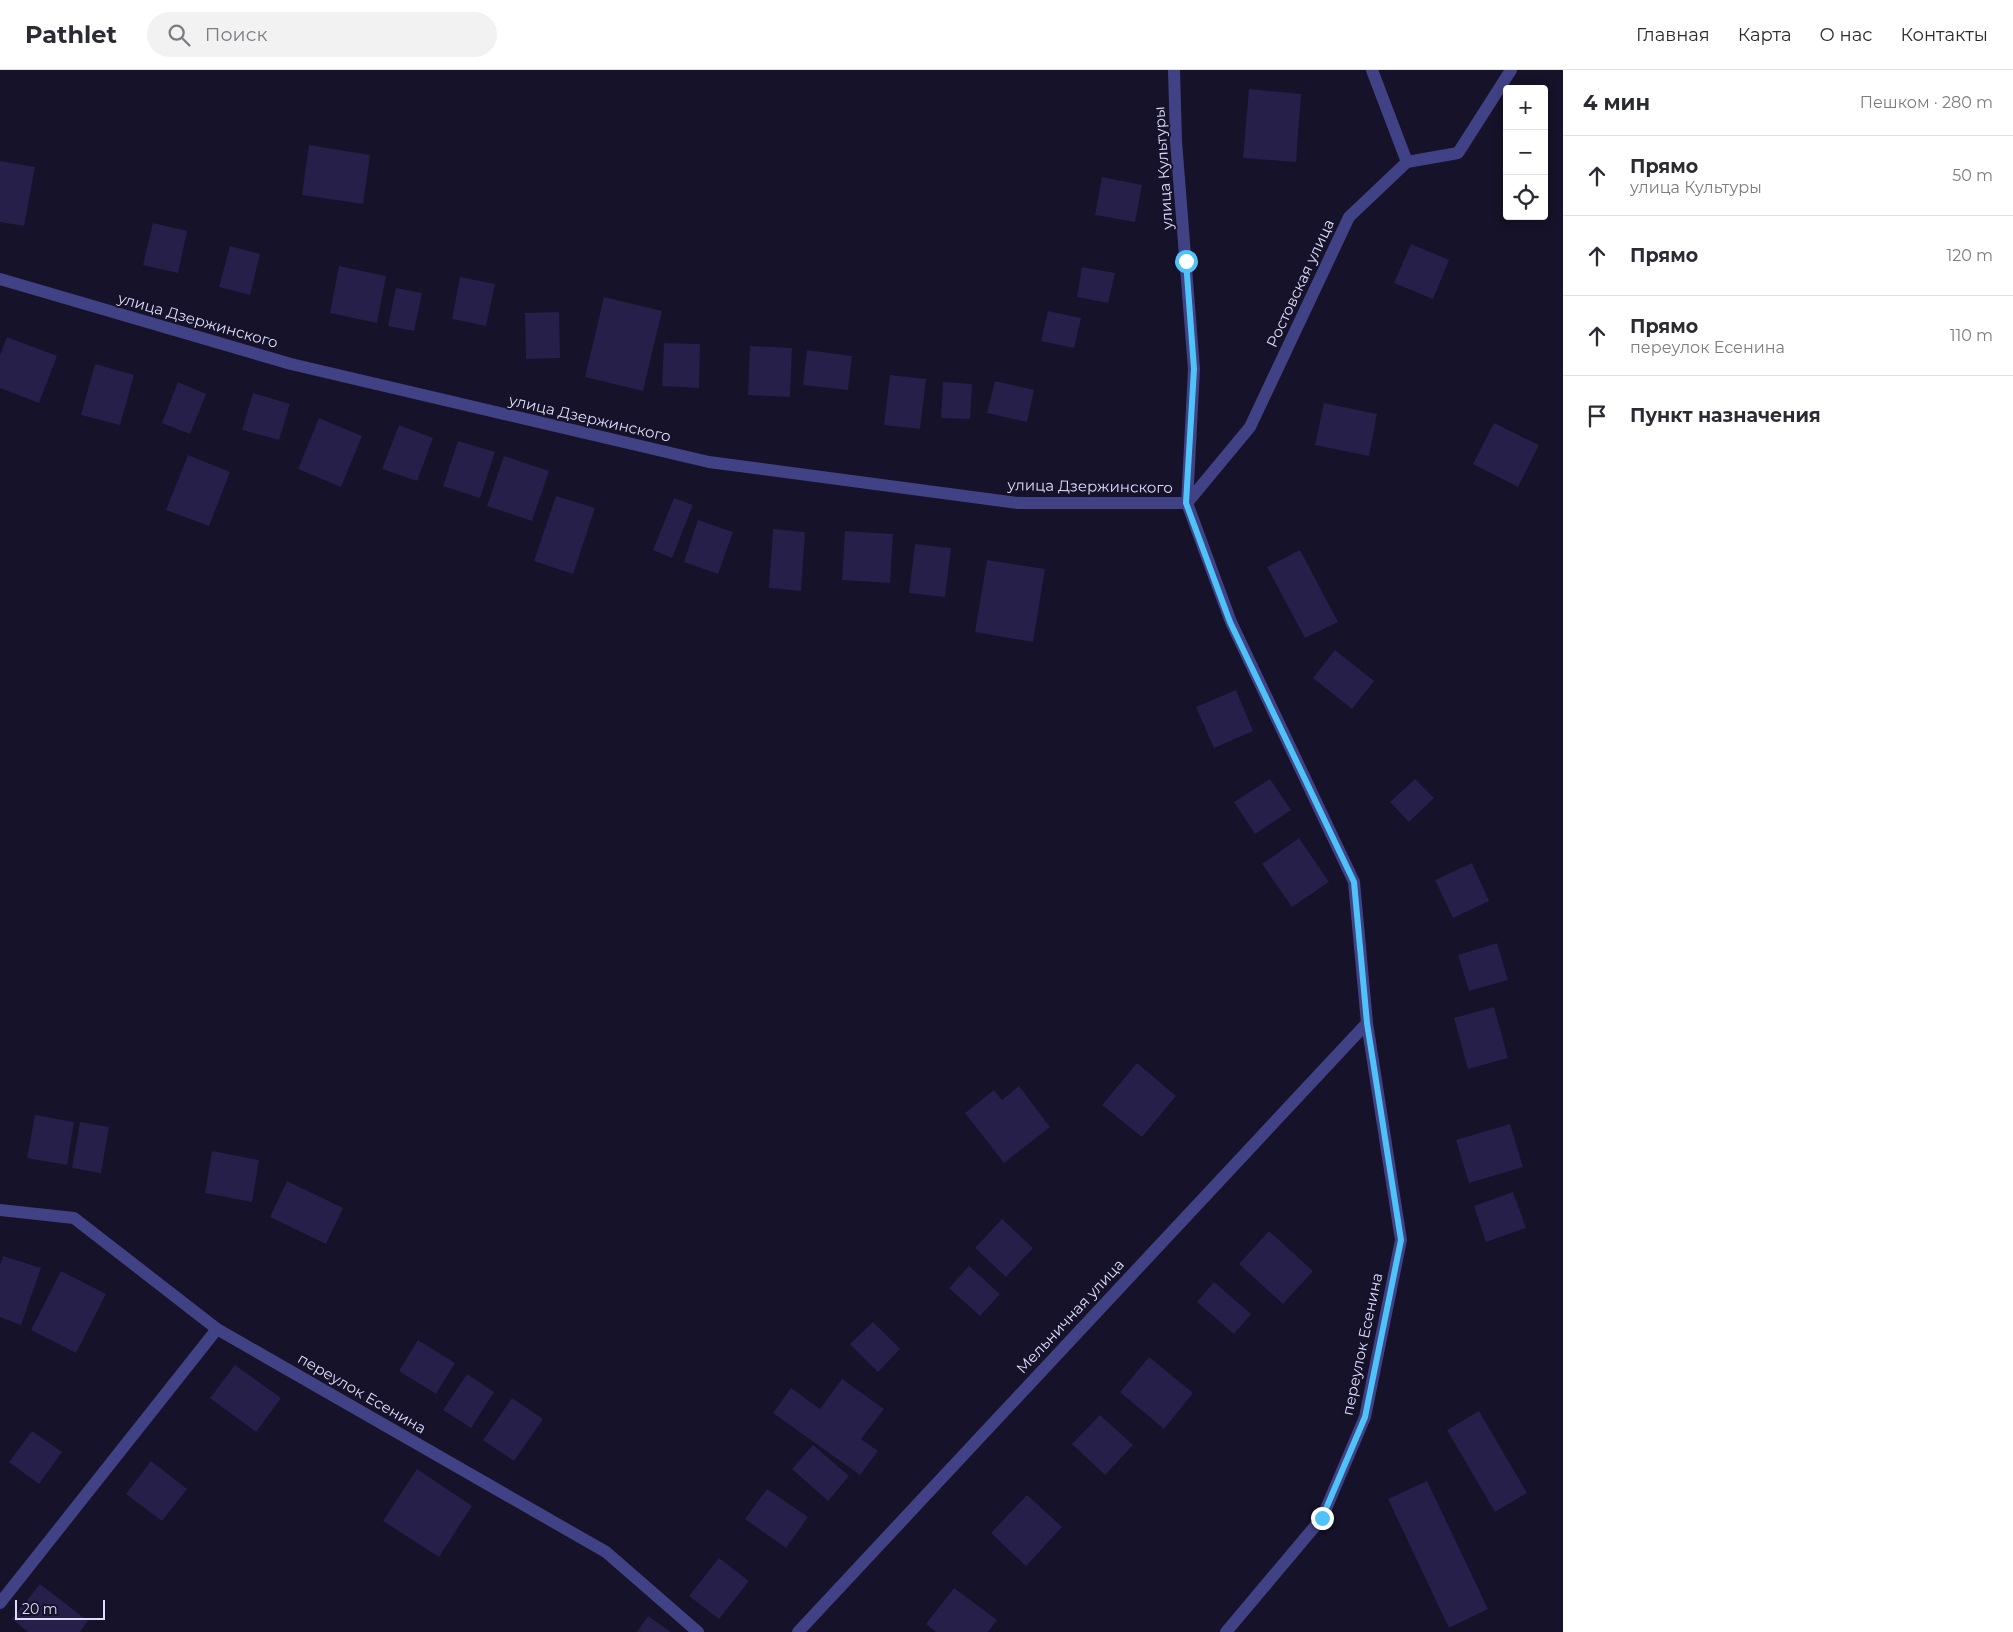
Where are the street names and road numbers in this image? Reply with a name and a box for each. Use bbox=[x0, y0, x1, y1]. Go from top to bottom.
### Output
street label: улица Культуры bbox=[1149, 106, 1177, 231]
street label: Ростовская улица bbox=[1262, 216, 1338, 350]
street label: улица Дзержинского bbox=[115, 288, 280, 352]
street label: улица Дзержинского bbox=[506, 390, 673, 446]
street label: улица Дзержинского bbox=[1006, 475, 1173, 497]
street label: Мельничная улица bbox=[1012, 1255, 1128, 1377]
street label: переулок Есенина bbox=[1338, 1271, 1386, 1417]
street label: переулок Есенина bbox=[294, 1348, 430, 1438]

